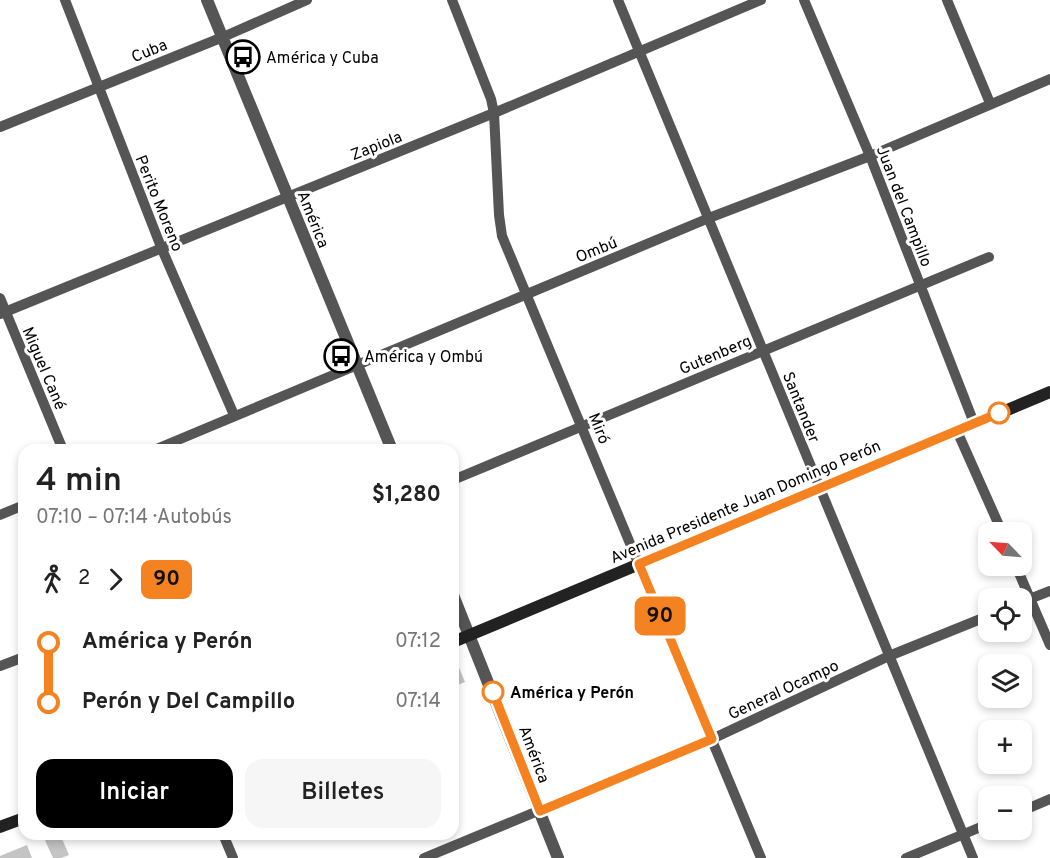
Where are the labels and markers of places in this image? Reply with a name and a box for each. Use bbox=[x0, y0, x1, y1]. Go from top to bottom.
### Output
bus stop icon: América y Cuba bbox=[225, 39, 261, 75]
place label: América y Cuba bbox=[266, 49, 379, 69]
bus stop icon: América y Ombú bbox=[323, 338, 359, 374]
place label: América y Ombú bbox=[364, 348, 483, 368]
unlabelled marker bbox=[988, 402, 1010, 424]
marker: América y Perón bbox=[482, 681, 504, 703]
place label: América y Perón bbox=[510, 684, 634, 704]

